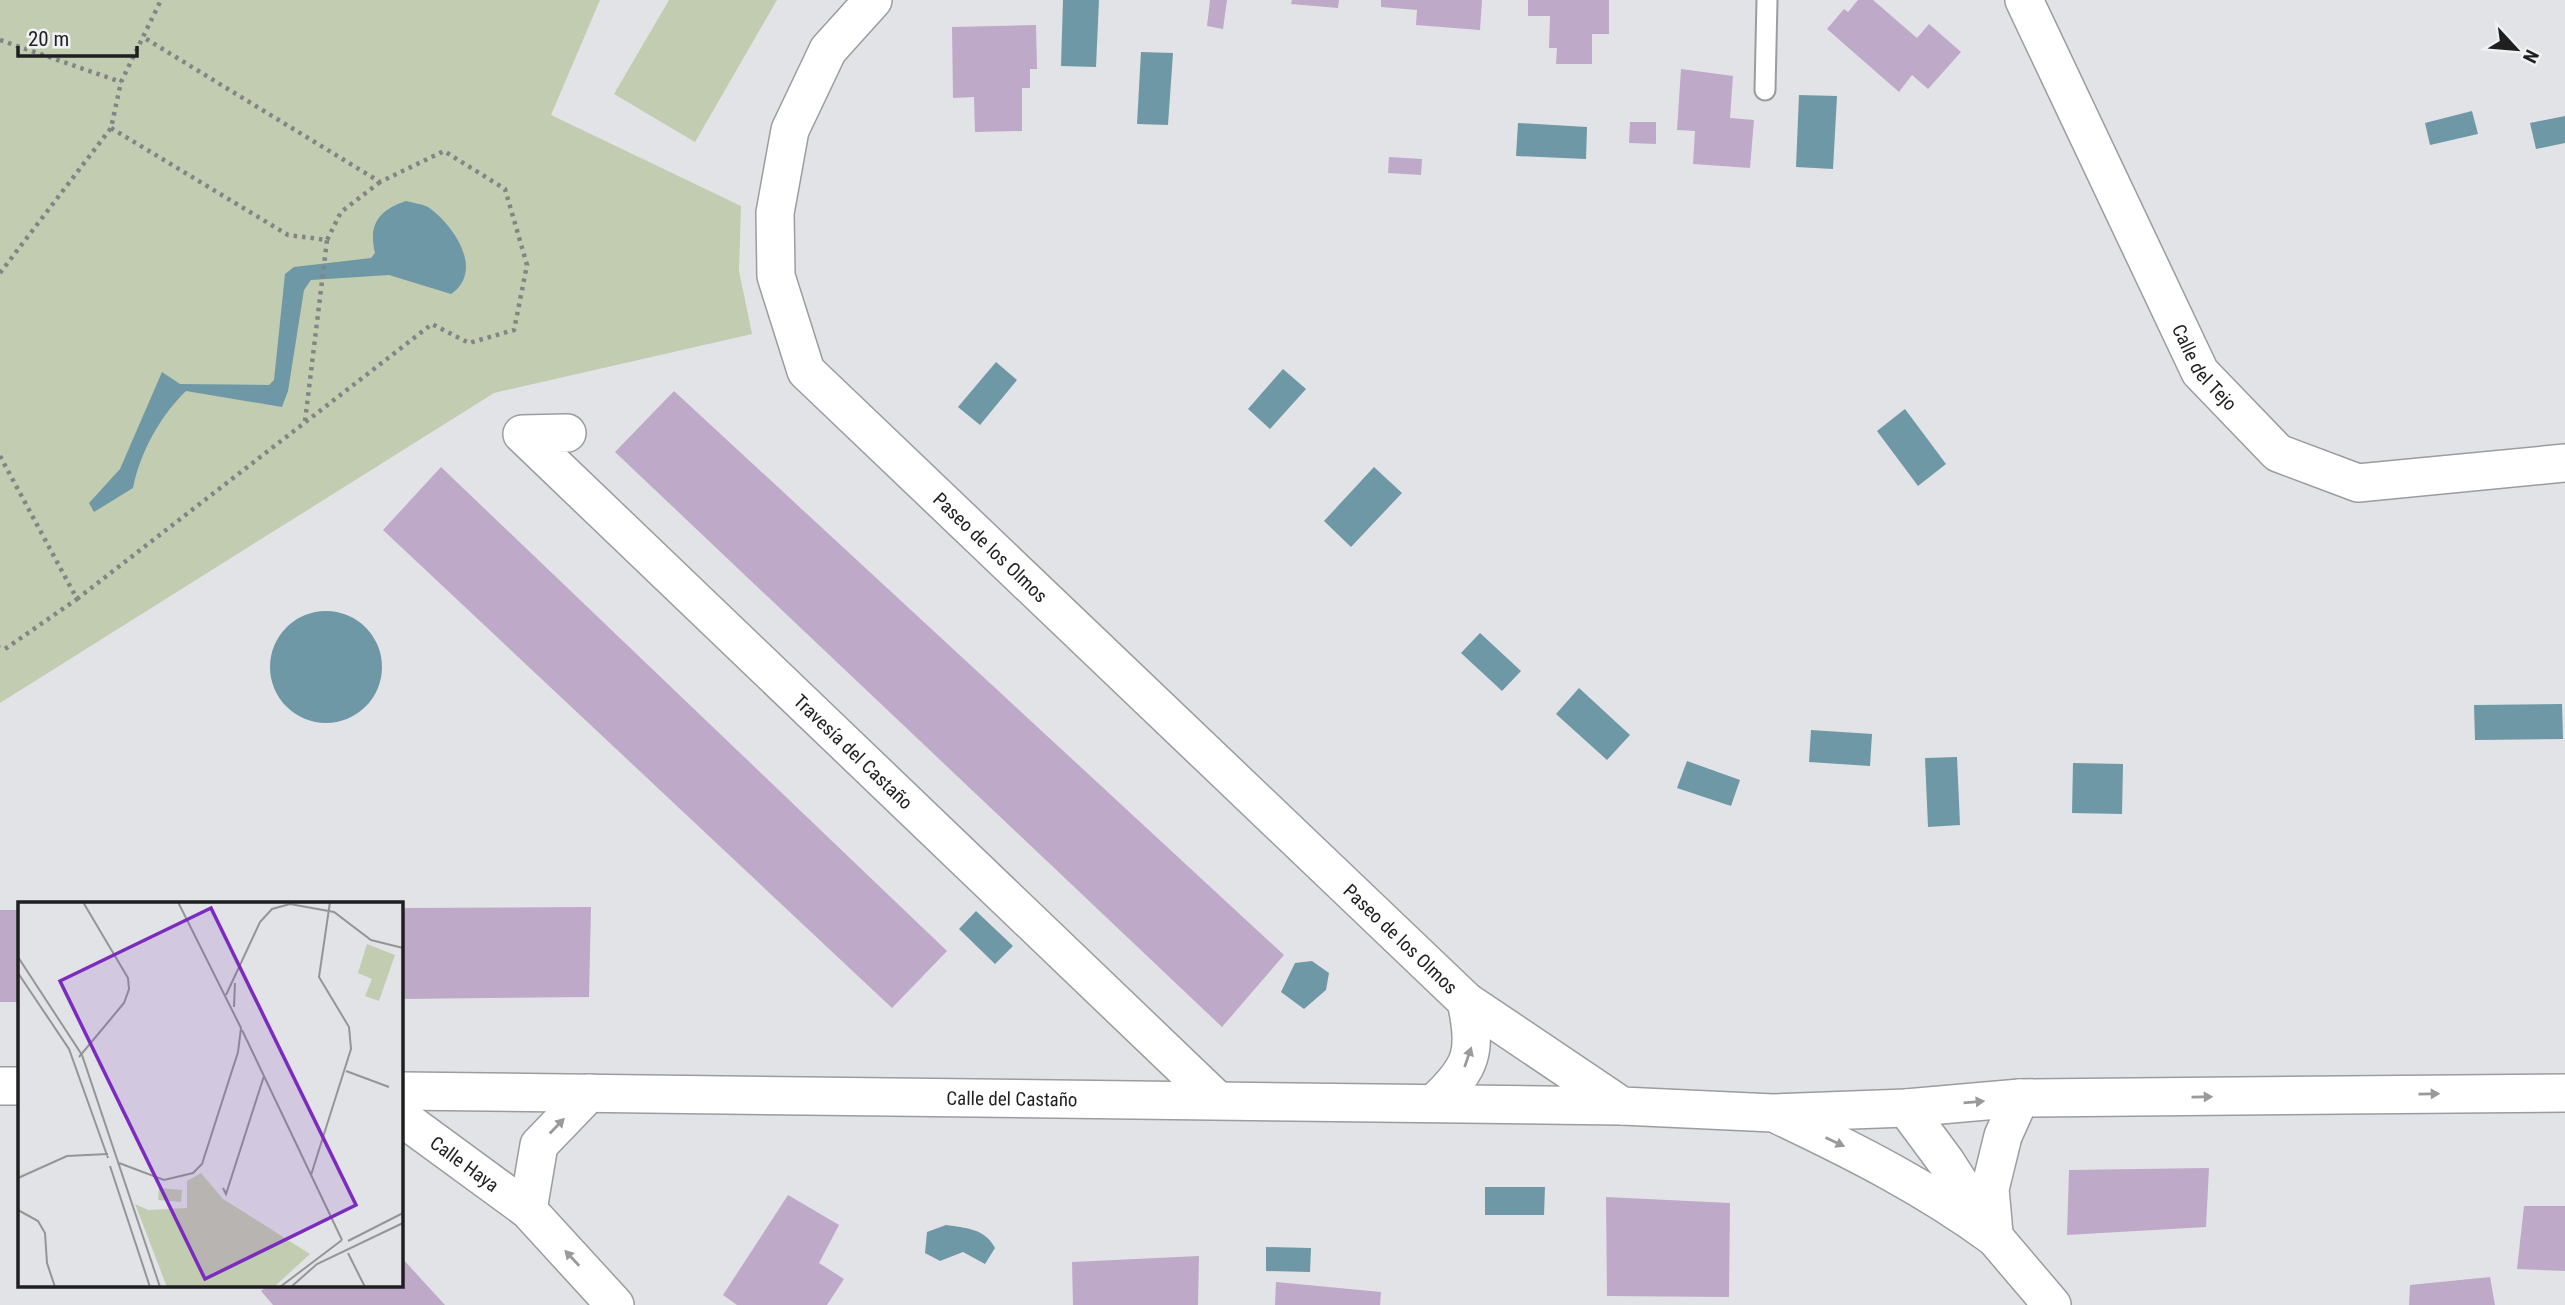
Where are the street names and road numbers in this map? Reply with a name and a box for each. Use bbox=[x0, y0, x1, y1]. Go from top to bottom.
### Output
street label: Calle del Tejo bbox=[2167, 321, 2242, 415]
street label: Paseo de los Olmos bbox=[928, 488, 1052, 607]
street label: Travesía del Castaño bbox=[789, 690, 917, 814]
street label: Paseo de los Olmos bbox=[1339, 879, 1462, 999]
street label: Calle del Castaño bbox=[946, 1087, 1078, 1111]
street label: Calle Haya bbox=[426, 1131, 503, 1197]

